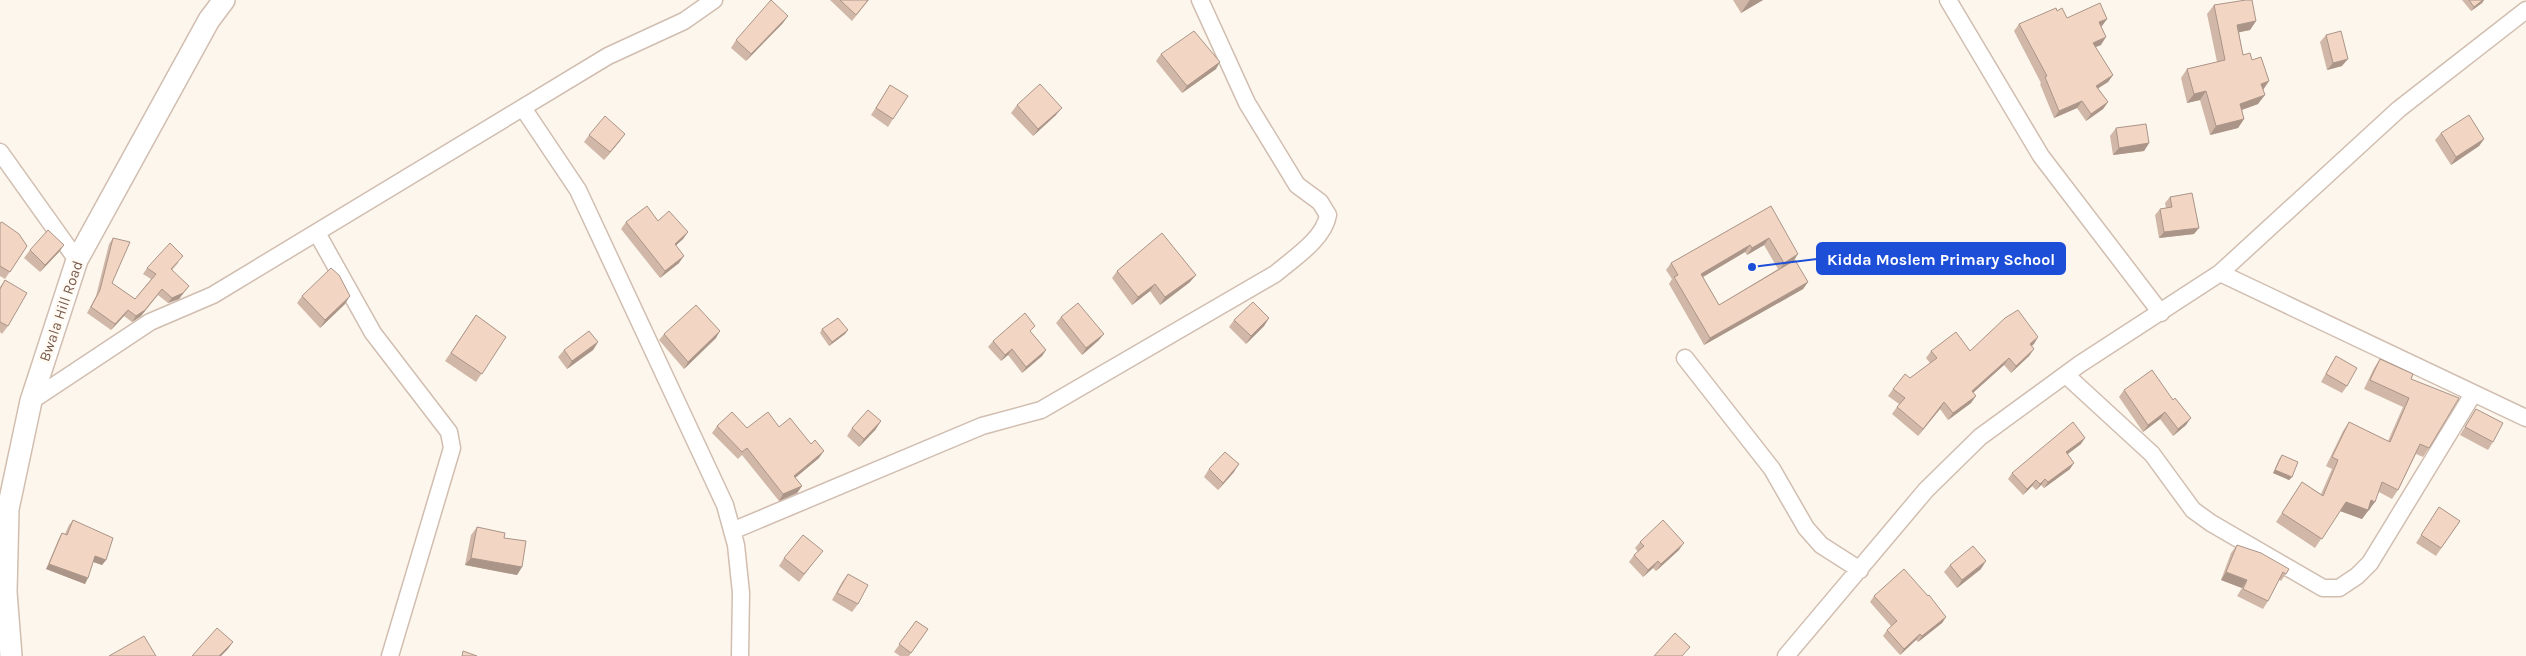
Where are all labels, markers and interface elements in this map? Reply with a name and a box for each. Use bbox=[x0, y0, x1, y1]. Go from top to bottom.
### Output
callout: Kidda Moslem Primary School bbox=[1817, 243, 2065, 274]
text: Kidda Moslem Primary School bbox=[1827, 250, 2055, 269]
street label: Bwala Hill Road bbox=[35, 258, 87, 364]

